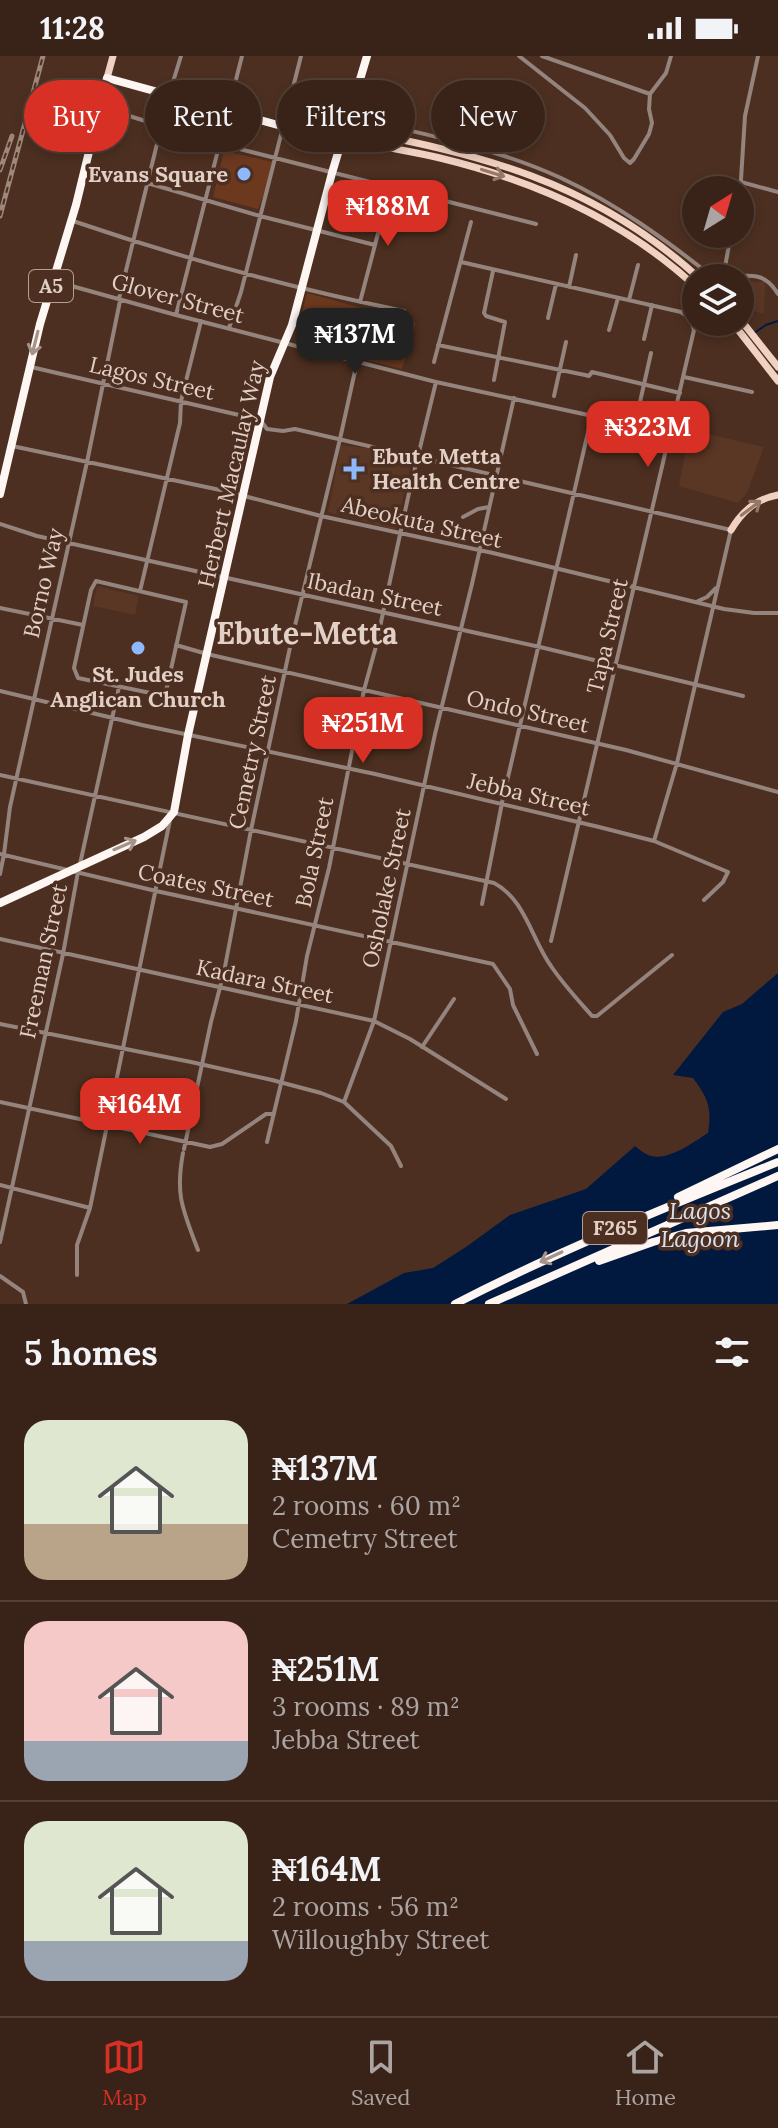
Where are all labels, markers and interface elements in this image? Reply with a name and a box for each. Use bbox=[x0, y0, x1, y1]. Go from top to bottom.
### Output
text: 11:28 bbox=[40, 9, 105, 47]
chip: Buy bbox=[24, 80, 129, 152]
chip: Rent bbox=[145, 80, 261, 152]
chip: Filters bbox=[277, 80, 415, 152]
chip: New bbox=[431, 80, 545, 152]
place label: Evans Square bbox=[88, 160, 228, 188]
marker: Evans Square bbox=[235, 165, 253, 183]
one-way arrow bbox=[481, 166, 506, 181]
north arrow bbox=[682, 176, 754, 248]
map controls bbox=[682, 176, 754, 336]
pin: ₦188M bbox=[332, 180, 444, 248]
text: ₦188M bbox=[346, 189, 430, 222]
button: layers bbox=[682, 264, 754, 336]
street label: Glover Street bbox=[109, 267, 248, 329]
road number: A5 bbox=[29, 270, 73, 302]
pin: ₦137M bbox=[299, 308, 411, 376]
text: ₦137M bbox=[314, 317, 396, 350]
one-way arrow bbox=[27, 329, 42, 355]
street label: Lagos Street bbox=[87, 350, 218, 406]
street label: Herbert Macaulay Way bbox=[191, 357, 271, 590]
pin: ₦323M bbox=[592, 401, 704, 469]
text: ₦323M bbox=[604, 410, 692, 443]
place label: Ebute Metta Health Centre bbox=[372, 442, 520, 495]
marker: Ebute Metta Health Centre bbox=[343, 458, 365, 480]
street label: Abeokuta Street bbox=[338, 490, 506, 554]
one-way arrow bbox=[740, 499, 761, 516]
street label: Borno Way bbox=[17, 525, 69, 641]
street label: Ibadan Street bbox=[305, 566, 446, 622]
street label: Tapa Street bbox=[580, 575, 634, 696]
district label: Ebute-Metta bbox=[216, 614, 398, 652]
marker: St. Judes Anglican Church bbox=[129, 639, 147, 657]
place label: St. Judes Anglican Church bbox=[50, 660, 226, 713]
street label: Cemetry Street bbox=[222, 672, 282, 832]
street label: Ondo Street bbox=[464, 683, 593, 739]
pin: ₦251M bbox=[307, 697, 419, 765]
text: ₦251M bbox=[322, 706, 404, 739]
street label: Jebba Street bbox=[464, 766, 593, 822]
street label: Bola Street bbox=[289, 794, 339, 910]
street label: Osholake Street bbox=[355, 805, 417, 971]
one-way arrow bbox=[112, 836, 137, 851]
street label: Coates Street bbox=[135, 857, 277, 913]
street label: Freeman Street bbox=[13, 881, 73, 1041]
street label: Kadara Street bbox=[194, 953, 337, 1009]
pin: ₦164M bbox=[84, 1078, 196, 1146]
text: ₦164M bbox=[98, 1087, 182, 1120]
water label: Lagos Lagoon bbox=[660, 1195, 740, 1254]
road number: F265 bbox=[583, 1212, 647, 1244]
one-way arrow bbox=[540, 1250, 564, 1265]
icon: filters bbox=[710, 1330, 754, 1374]
text: 5 homes bbox=[24, 1331, 158, 1374]
text: ₦137M bbox=[272, 1446, 378, 1489]
icon: home bbox=[88, 1452, 184, 1548]
text: 2 rooms · 60 m² bbox=[272, 1489, 461, 1522]
text: Cemetry Street bbox=[272, 1522, 457, 1555]
text: ₦251M bbox=[272, 1647, 380, 1690]
icon: home bbox=[88, 1653, 184, 1749]
text: 3 rooms · 89 m² bbox=[272, 1690, 460, 1723]
text: Jebba Street bbox=[272, 1723, 420, 1756]
text: ₦164M bbox=[272, 1847, 382, 1890]
icon: home bbox=[88, 1853, 184, 1949]
text: 2 rooms · 56 m² bbox=[272, 1890, 459, 1923]
text: Willoughby Street bbox=[272, 1923, 489, 1956]
tab: Map bbox=[102, 2035, 147, 2111]
tab: Saved bbox=[351, 2035, 411, 2111]
tab: Home bbox=[615, 2035, 676, 2111]

